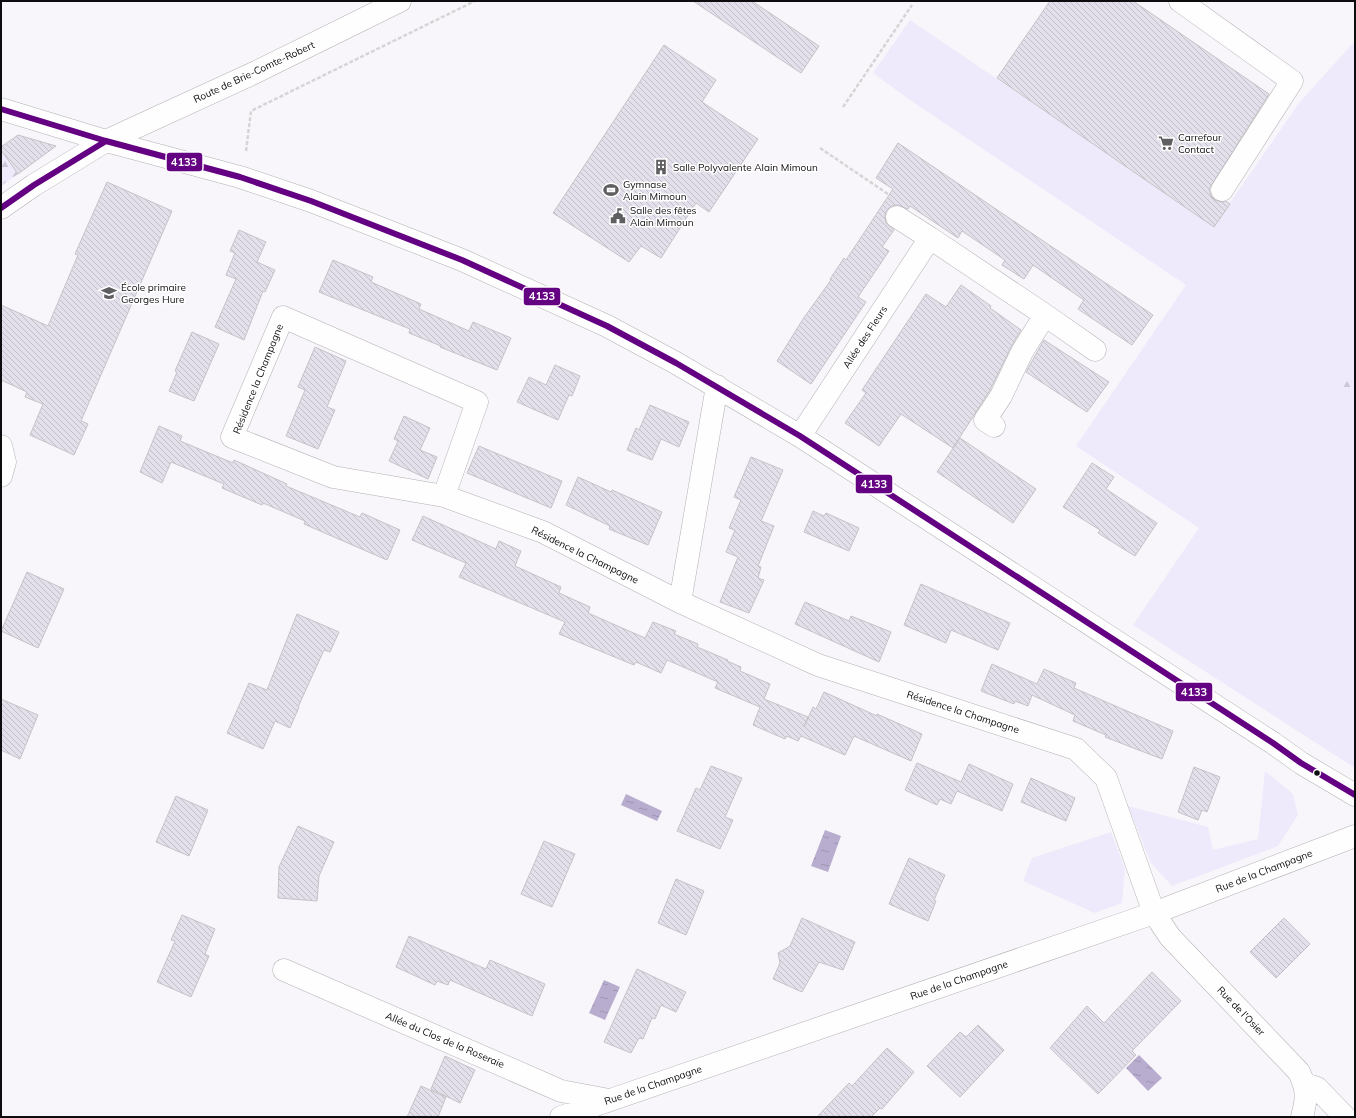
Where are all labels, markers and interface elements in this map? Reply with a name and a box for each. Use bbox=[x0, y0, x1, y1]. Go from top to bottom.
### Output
street label: Route de Brie-Comte-Robert bbox=[191, 38, 317, 106]
place label: Carrefour Contact bbox=[1178, 131, 1222, 156]
supermarket icon: Carrefour Contact bbox=[1157, 134, 1175, 152]
line badge: 4133 bbox=[166, 152, 203, 172]
text: 4133 bbox=[171, 155, 198, 169]
building icon: Salle Polyvalente Alain Mimoun bbox=[652, 158, 670, 176]
place label: Salle Polyvalente Alain Mimoun bbox=[673, 161, 818, 174]
place label: Gymnase Alain Mimoun bbox=[623, 178, 687, 203]
sports icon: Gymnase Alain Mimoun bbox=[602, 181, 620, 199]
place label: Salle des fêtes Alain Mimoun bbox=[630, 204, 697, 229]
public building icon: Salle des fêtes Alain Mimoun bbox=[609, 207, 627, 225]
place label: École primaire Georges Hure bbox=[121, 281, 186, 306]
school or university icon: École primaire Georges Hure bbox=[100, 284, 118, 302]
line badge: 4133 bbox=[523, 287, 561, 306]
text: 4133 bbox=[529, 289, 556, 303]
street label: Allée des Fleurs bbox=[840, 303, 890, 371]
street label: Résidence la Champagne bbox=[230, 322, 286, 436]
line badge: 4133 bbox=[855, 474, 893, 494]
text: 4133 bbox=[861, 477, 888, 491]
street label: Résidence la Champagne bbox=[529, 523, 641, 587]
line badge: 4133 bbox=[1175, 682, 1213, 702]
text: 4133 bbox=[1181, 685, 1208, 699]
street label: Résidence la Champagne bbox=[905, 688, 1021, 736]
unlabelled marker bbox=[1312, 768, 1322, 778]
street label: Rue de la Champagne bbox=[1214, 847, 1314, 895]
street label: Rue de la Champagne bbox=[908, 957, 1010, 1003]
street label: Rue de l'Osier bbox=[1214, 984, 1268, 1039]
street label: Allée du Clos de la Roseraie bbox=[384, 1009, 506, 1071]
street label: Rue de la Champagne bbox=[602, 1062, 704, 1108]

